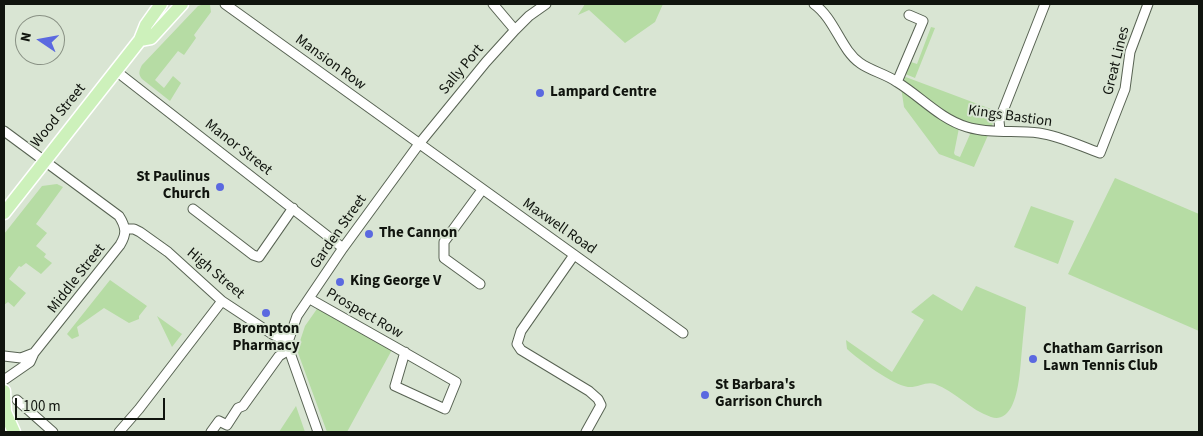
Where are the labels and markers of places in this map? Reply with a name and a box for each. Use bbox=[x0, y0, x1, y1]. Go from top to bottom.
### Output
place label: Lampard Centre bbox=[550, 84, 657, 102]
marker: Lampard Centre bbox=[534, 87, 546, 99]
place label: St Paulinus Church bbox=[136, 169, 210, 204]
marker: St Paulinus Church bbox=[214, 181, 226, 193]
place label: The Cannon bbox=[379, 225, 457, 243]
marker: The Cannon bbox=[363, 228, 375, 240]
place label: King George V bbox=[350, 273, 441, 291]
marker: King George V bbox=[334, 276, 346, 288]
marker: Brompton Pharmacy bbox=[260, 307, 272, 319]
place label: Brompton Pharmacy bbox=[232, 321, 300, 356]
place label: Chatham Garrison Lawn Tennis Club bbox=[1043, 341, 1163, 376]
marker: Chatham Garrison Lawn Tennis Club bbox=[1027, 353, 1039, 365]
place label: St Barbara's Garrison Church bbox=[715, 377, 822, 412]
marker: St Barbara's Garrison Church bbox=[699, 389, 711, 401]

